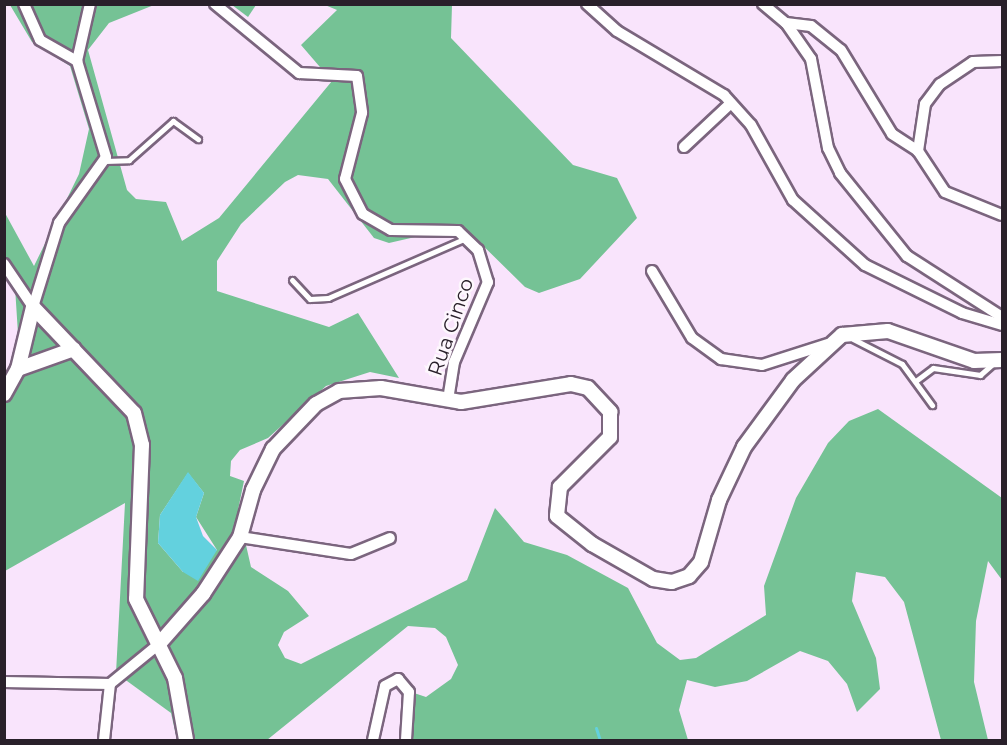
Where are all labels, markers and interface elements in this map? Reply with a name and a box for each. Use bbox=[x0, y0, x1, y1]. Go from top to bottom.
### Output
street label: Rua Cinco bbox=[423, 275, 479, 379]

